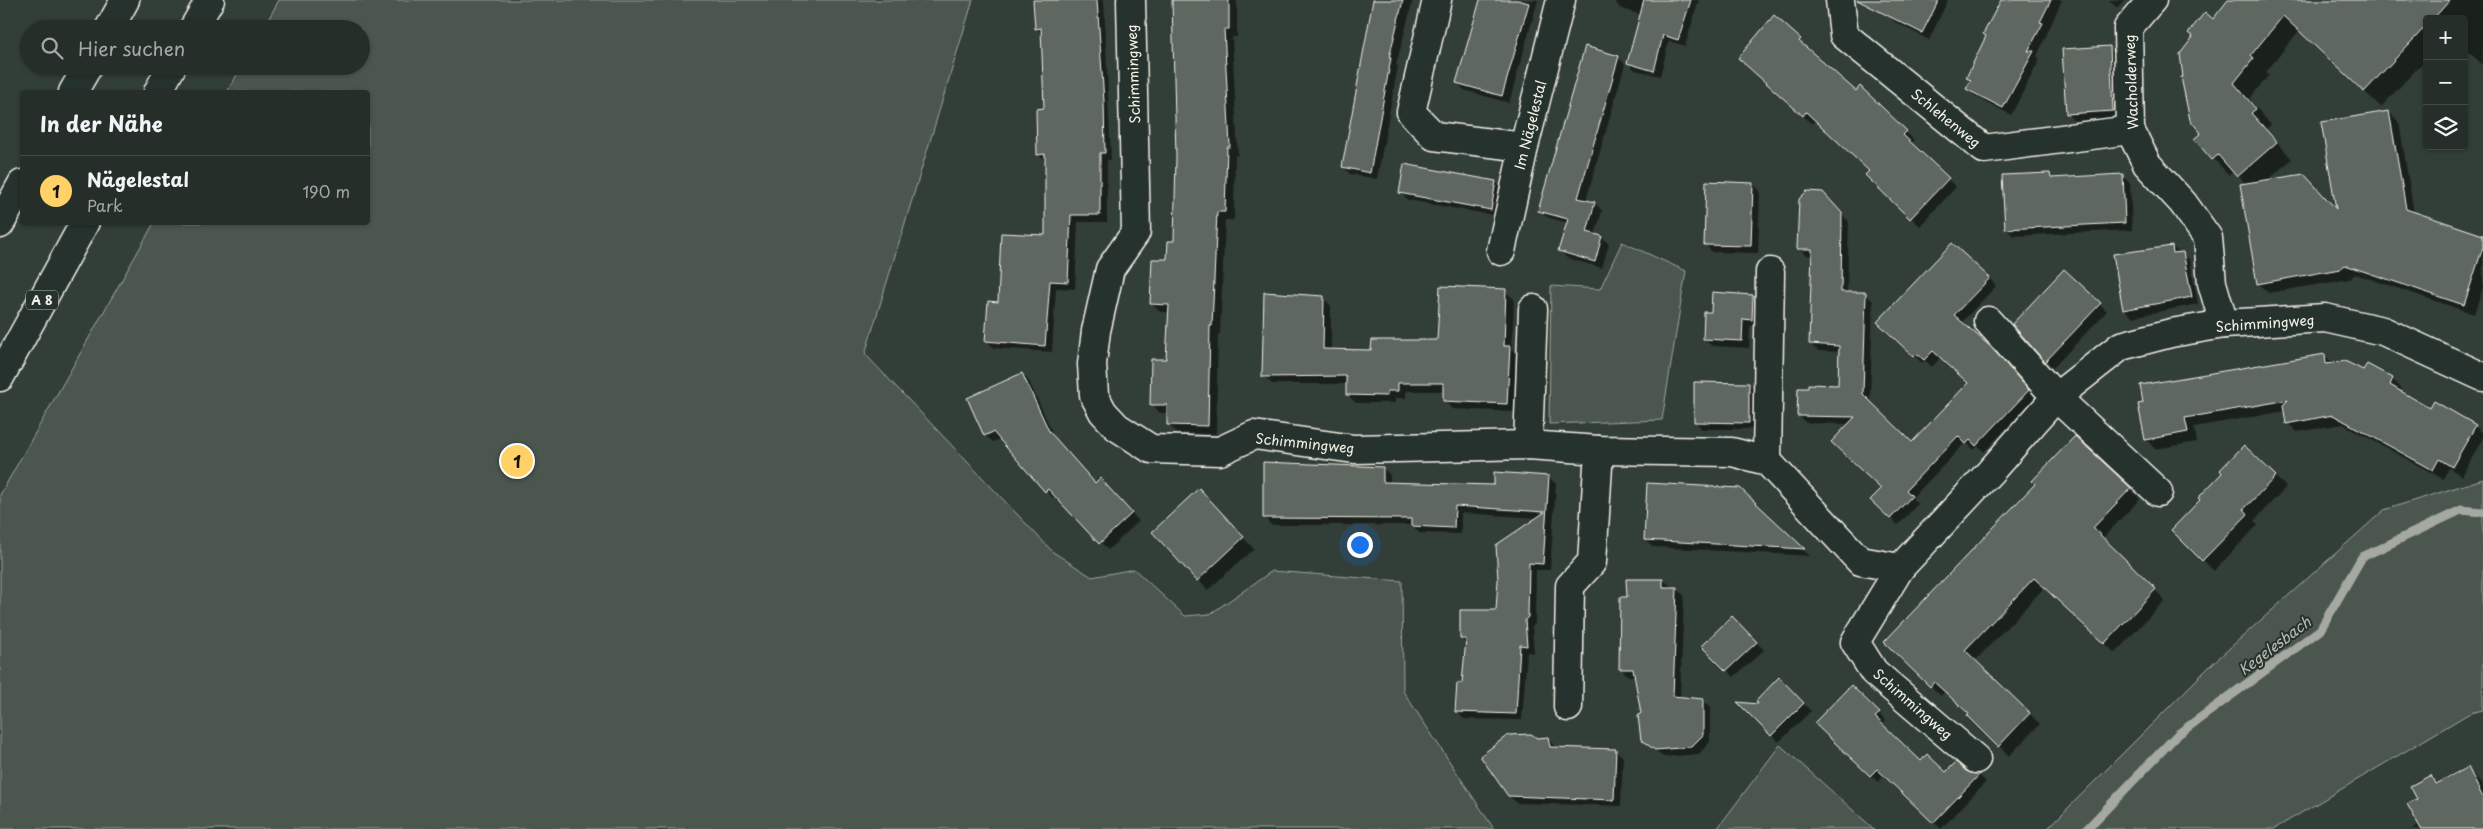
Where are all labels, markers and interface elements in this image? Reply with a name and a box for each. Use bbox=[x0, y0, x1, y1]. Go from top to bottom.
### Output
map controls bbox=[2423, 15, 2468, 150]
button: + bbox=[2423, 15, 2468, 60]
search box bbox=[20, 20, 370, 75]
street label: Schimmingweg bbox=[1121, 24, 1145, 124]
icon: search bbox=[38, 34, 66, 62]
text: Hier suchen bbox=[78, 34, 185, 62]
street label: Wacholderweg bbox=[2119, 34, 2143, 130]
button: − bbox=[2423, 60, 2468, 105]
street label: Im Nägelestal bbox=[1509, 78, 1551, 172]
street label: Schlehenweg bbox=[1907, 83, 1985, 153]
button: layers bbox=[2423, 105, 2468, 150]
text: In der Nähe bbox=[40, 107, 162, 139]
text: Nägelestal bbox=[87, 165, 189, 193]
text: 1 bbox=[52, 179, 60, 203]
text: 190 m bbox=[302, 179, 350, 203]
text: Park bbox=[87, 193, 123, 217]
road number: A 8 bbox=[26, 290, 58, 310]
street label: Schimmingweg bbox=[2215, 309, 2315, 337]
street label: Schimmingweg bbox=[1255, 427, 1355, 459]
pin: 1 bbox=[501, 442, 533, 480]
your location bbox=[1347, 532, 1373, 558]
water label: Kegelesbach bbox=[2233, 610, 2315, 680]
street label: Schimmingweg bbox=[1869, 664, 1957, 744]

